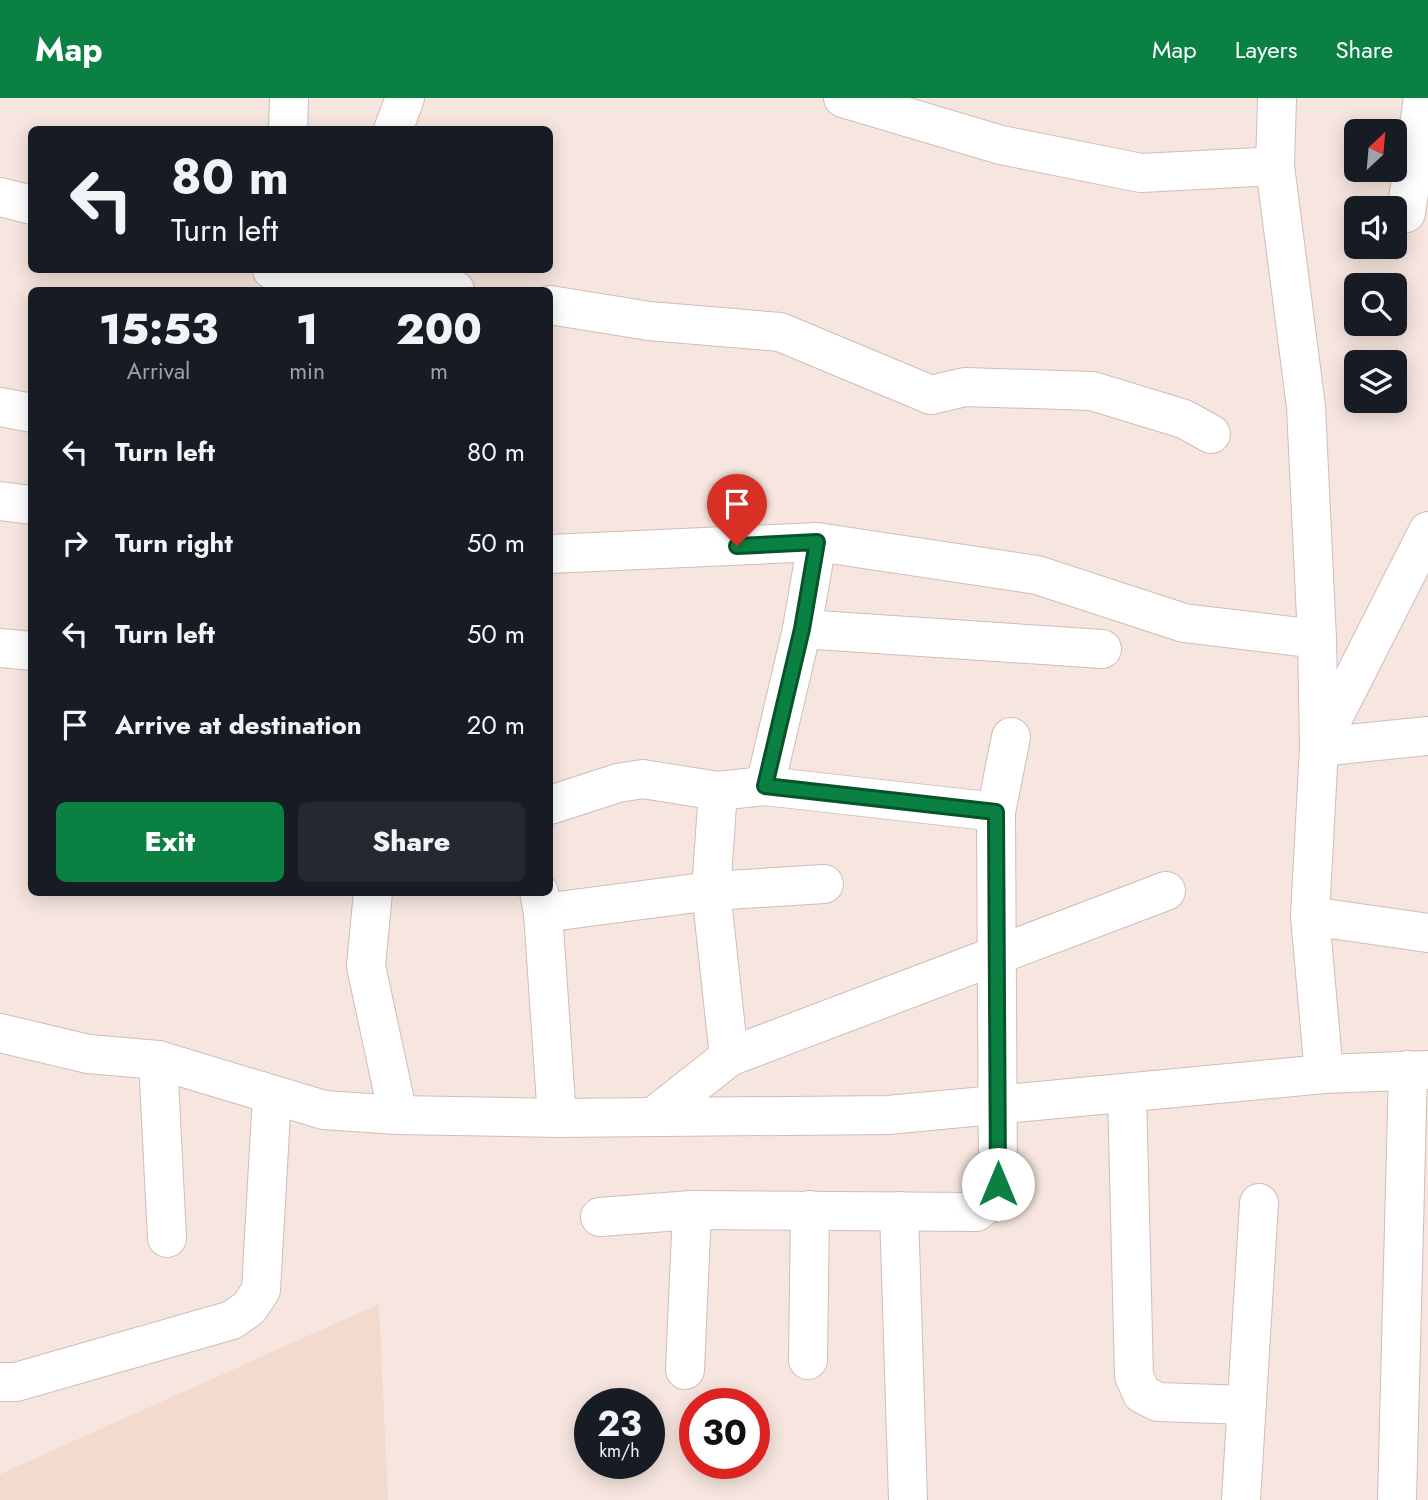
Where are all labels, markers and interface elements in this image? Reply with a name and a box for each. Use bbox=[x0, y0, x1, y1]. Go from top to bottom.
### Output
text: Map bbox=[35, 26, 103, 73]
text: Map bbox=[1152, 32, 1197, 67]
text: Layers bbox=[1235, 32, 1297, 67]
text: Share bbox=[1335, 32, 1393, 67]
north arrow bbox=[1344, 119, 1407, 182]
map controls bbox=[1344, 119, 1407, 413]
text: 80 m bbox=[171, 142, 289, 212]
icon: left bbox=[56, 154, 147, 245]
button: sound bbox=[1344, 196, 1407, 259]
text: Turn left bbox=[171, 207, 278, 253]
button: search bbox=[1344, 273, 1407, 336]
text: 15:53 bbox=[99, 299, 218, 360]
text: 1 bbox=[296, 299, 318, 360]
text: 200 bbox=[396, 299, 482, 360]
button: layers bbox=[1344, 350, 1407, 413]
text: Arrival bbox=[127, 354, 190, 388]
text: min bbox=[289, 354, 325, 388]
text: m bbox=[430, 354, 448, 388]
icon: left bbox=[56, 433, 94, 471]
text: Turn left bbox=[115, 433, 215, 471]
text: 80 m bbox=[467, 433, 525, 471]
pin bbox=[707, 474, 767, 546]
icon: arrive bbox=[718, 485, 756, 523]
icon: right bbox=[56, 524, 94, 562]
text: Turn right bbox=[115, 524, 233, 562]
text: 50 m bbox=[467, 524, 525, 562]
icon: left bbox=[56, 615, 94, 653]
text: Turn left bbox=[115, 615, 215, 653]
text: 50 m bbox=[467, 615, 525, 653]
icon: arrive bbox=[56, 706, 94, 744]
text: Arrive at destination bbox=[115, 706, 362, 744]
text: 20 m bbox=[467, 706, 525, 744]
button: Exit bbox=[56, 802, 284, 882]
button: Share bbox=[298, 802, 525, 882]
position arrow bbox=[961, 1147, 1035, 1221]
speed limit sign: 30 bbox=[679, 1388, 770, 1479]
text: 23 bbox=[597, 1399, 642, 1449]
text: km/h bbox=[599, 1438, 640, 1464]

